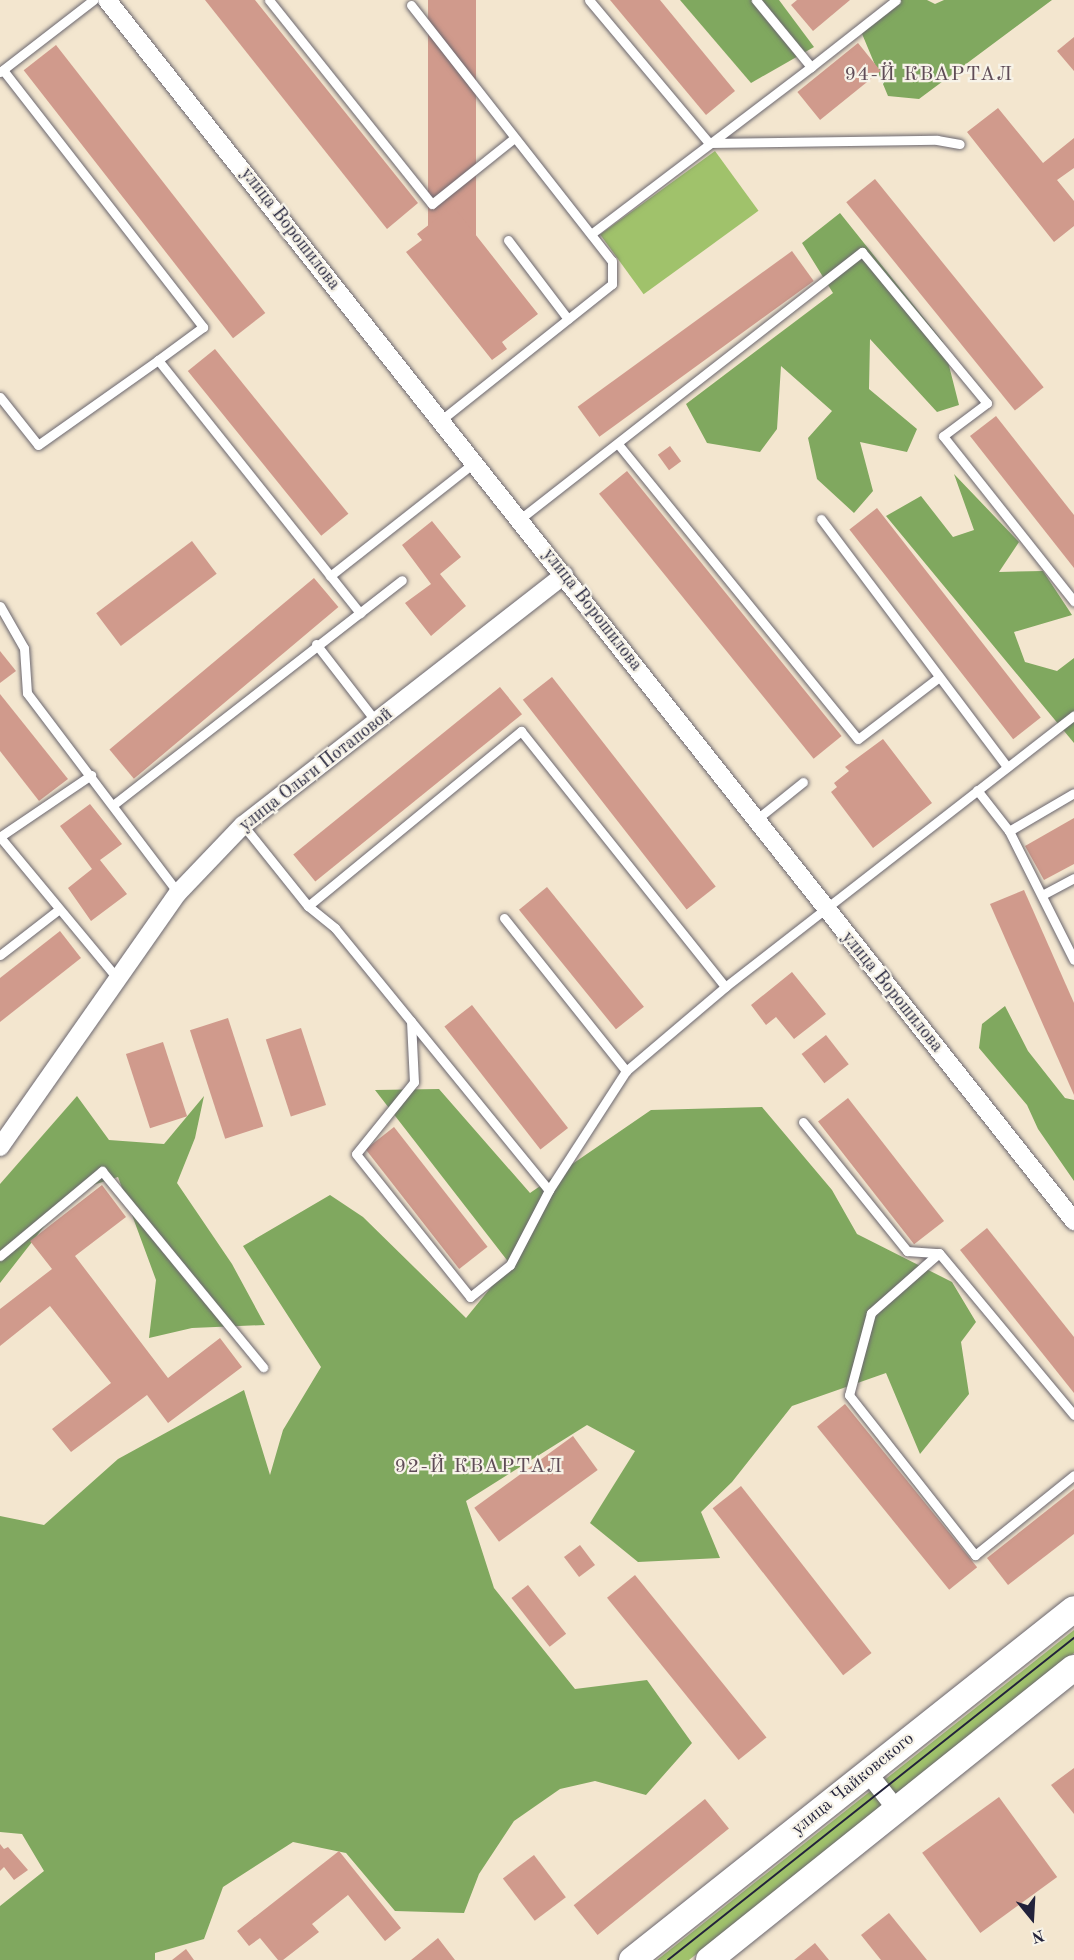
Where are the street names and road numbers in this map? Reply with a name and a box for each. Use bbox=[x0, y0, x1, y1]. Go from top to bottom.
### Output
street label: улица Ворошилова bbox=[235, 163, 345, 295]
street label: улица Ворошилова bbox=[537, 544, 647, 676]
street label: улица Ольги Потаповой bbox=[235, 703, 397, 837]
street label: улица Ворошилова bbox=[837, 927, 947, 1057]
street label: улица Чайковского bbox=[787, 1728, 919, 1840]

